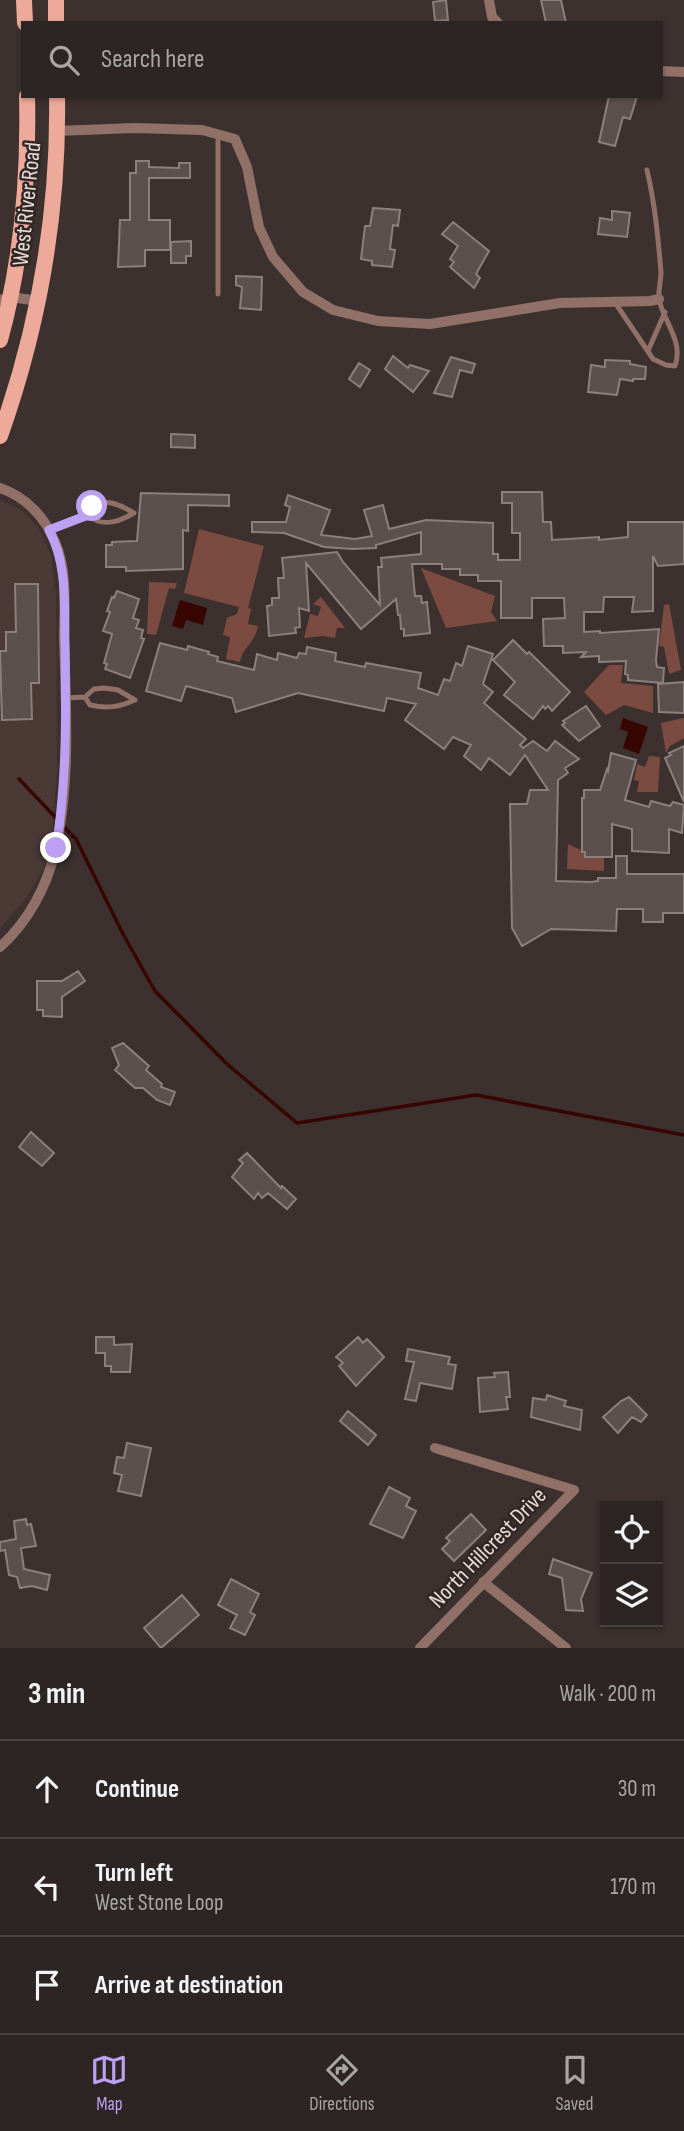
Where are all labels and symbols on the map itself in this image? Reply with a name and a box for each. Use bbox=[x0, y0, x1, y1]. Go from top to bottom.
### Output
street label: West River Road bbox=[7, 141, 47, 267]
route start bbox=[76, 490, 107, 521]
route end bbox=[40, 832, 71, 863]
street label: North Hillcrest Drive bbox=[423, 1482, 553, 1614]

